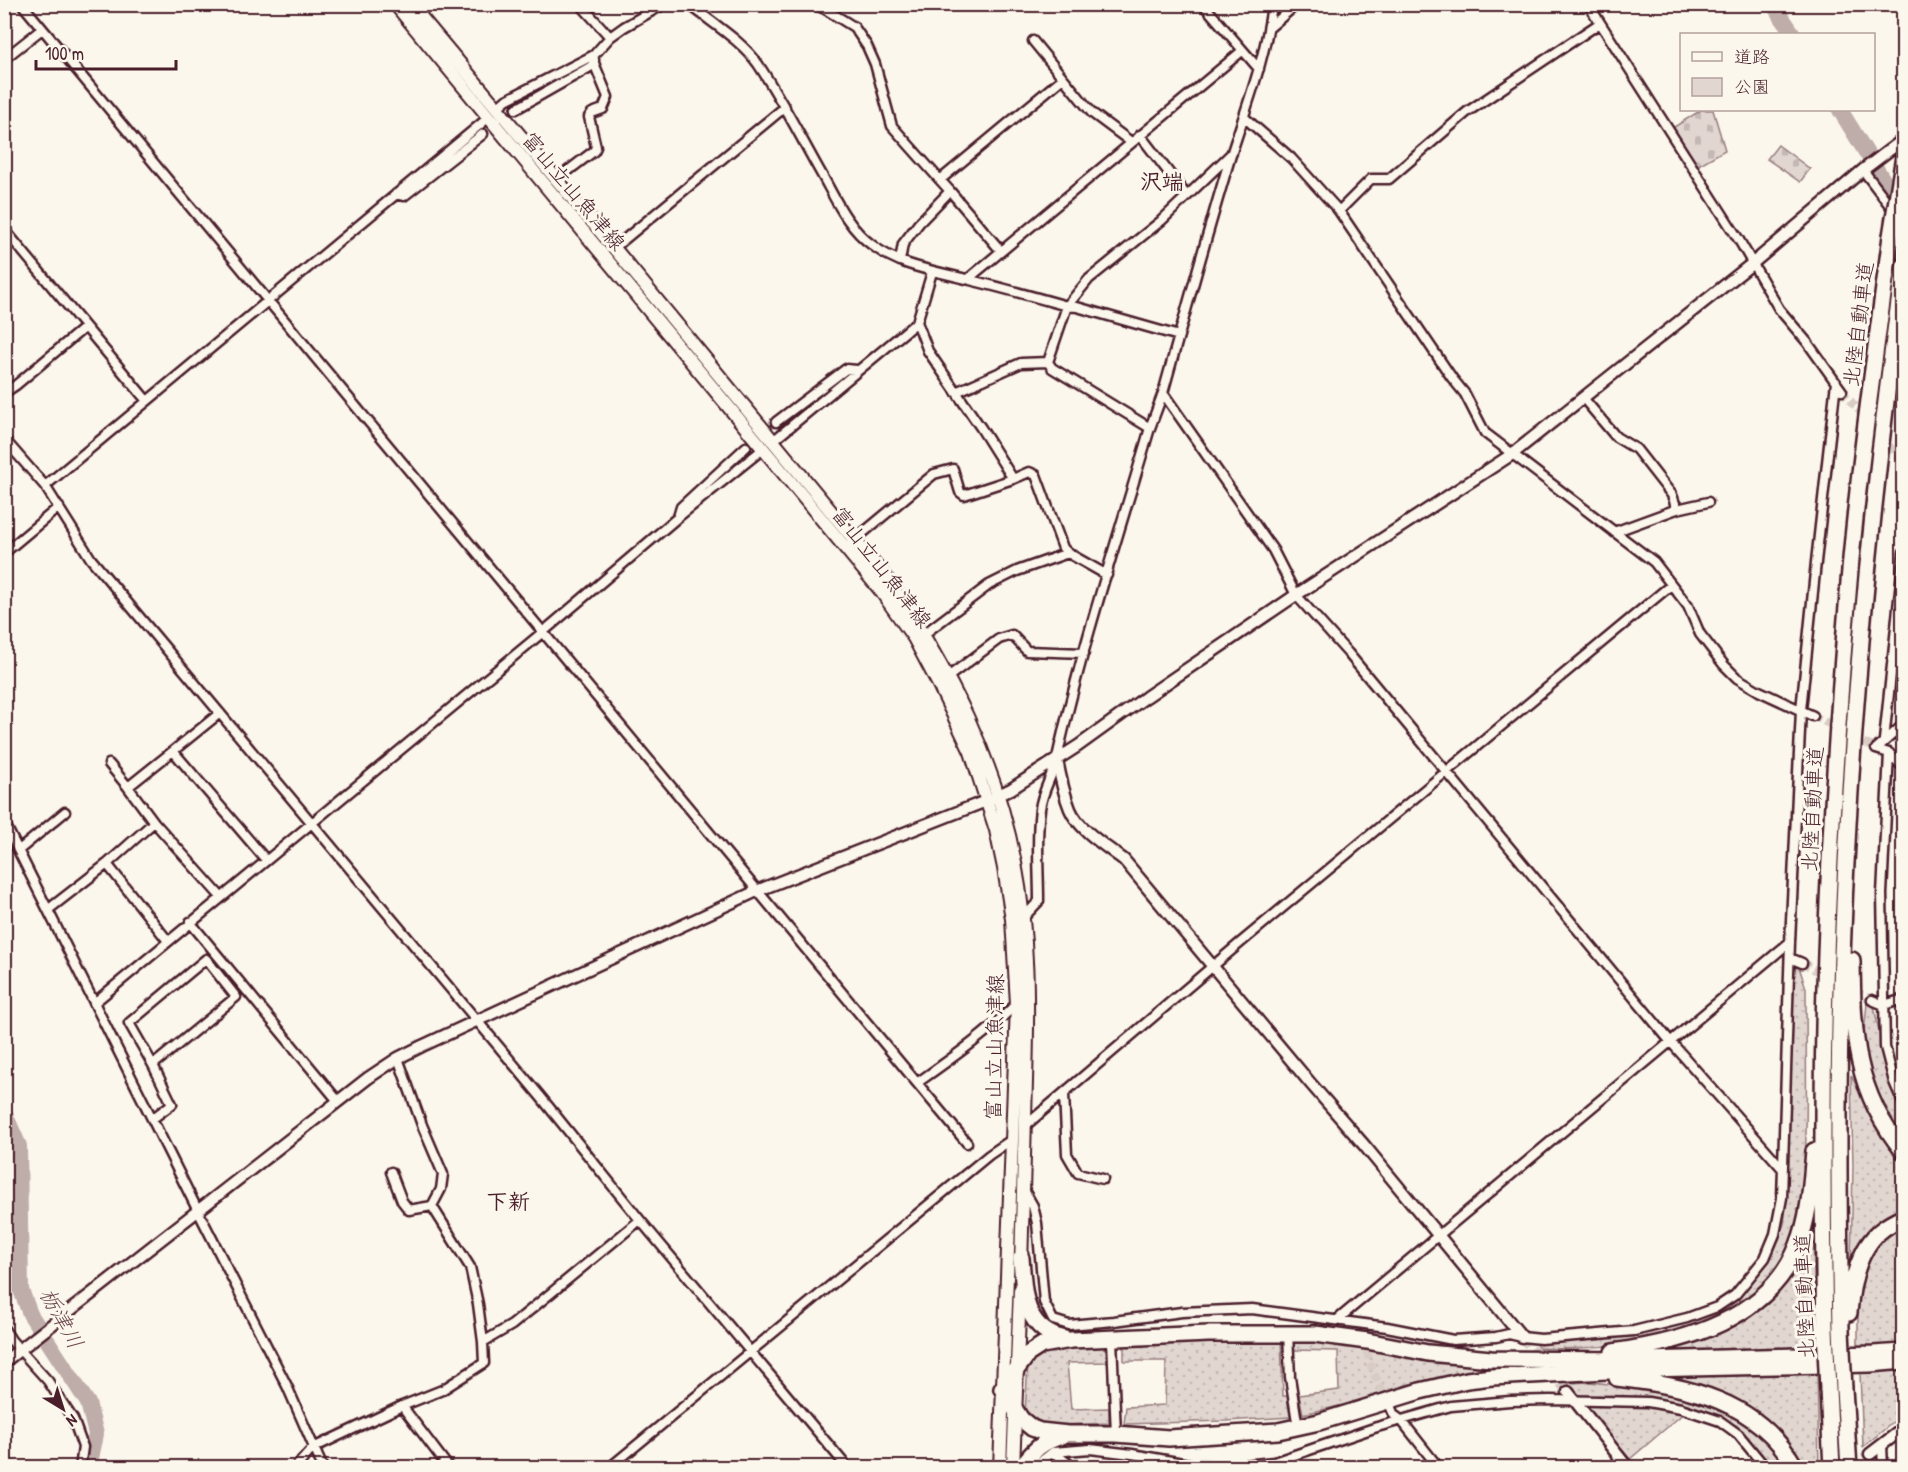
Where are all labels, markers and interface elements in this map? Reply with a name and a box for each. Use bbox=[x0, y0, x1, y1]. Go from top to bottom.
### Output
scale bar bbox=[36, 33, 176, 71]
legend bbox=[1680, 33, 1875, 111]
text: 100 m bbox=[45, 41, 84, 66]
text: 道路 bbox=[1734, 44, 1770, 69]
text: 公園 bbox=[1734, 74, 1770, 99]
street label: 富山立山魚津線 bbox=[516, 125, 632, 257]
district label: 沢端 bbox=[1140, 166, 1184, 196]
street label: 北陸自動車道 bbox=[1836, 260, 1880, 388]
street label: 富山立山魚津線 bbox=[825, 500, 939, 634]
street label: 北陸自動車道 bbox=[1794, 745, 1830, 873]
street label: 富山立山魚津線 bbox=[978, 973, 1010, 1121]
district label: 下新 bbox=[486, 1186, 530, 1216]
street label: 北陸自動車道 bbox=[1787, 1233, 1821, 1359]
water label: 栃津川 bbox=[33, 1282, 91, 1354]
north arrow bbox=[33, 1379, 93, 1439]
text: N bbox=[62, 1410, 82, 1432]

